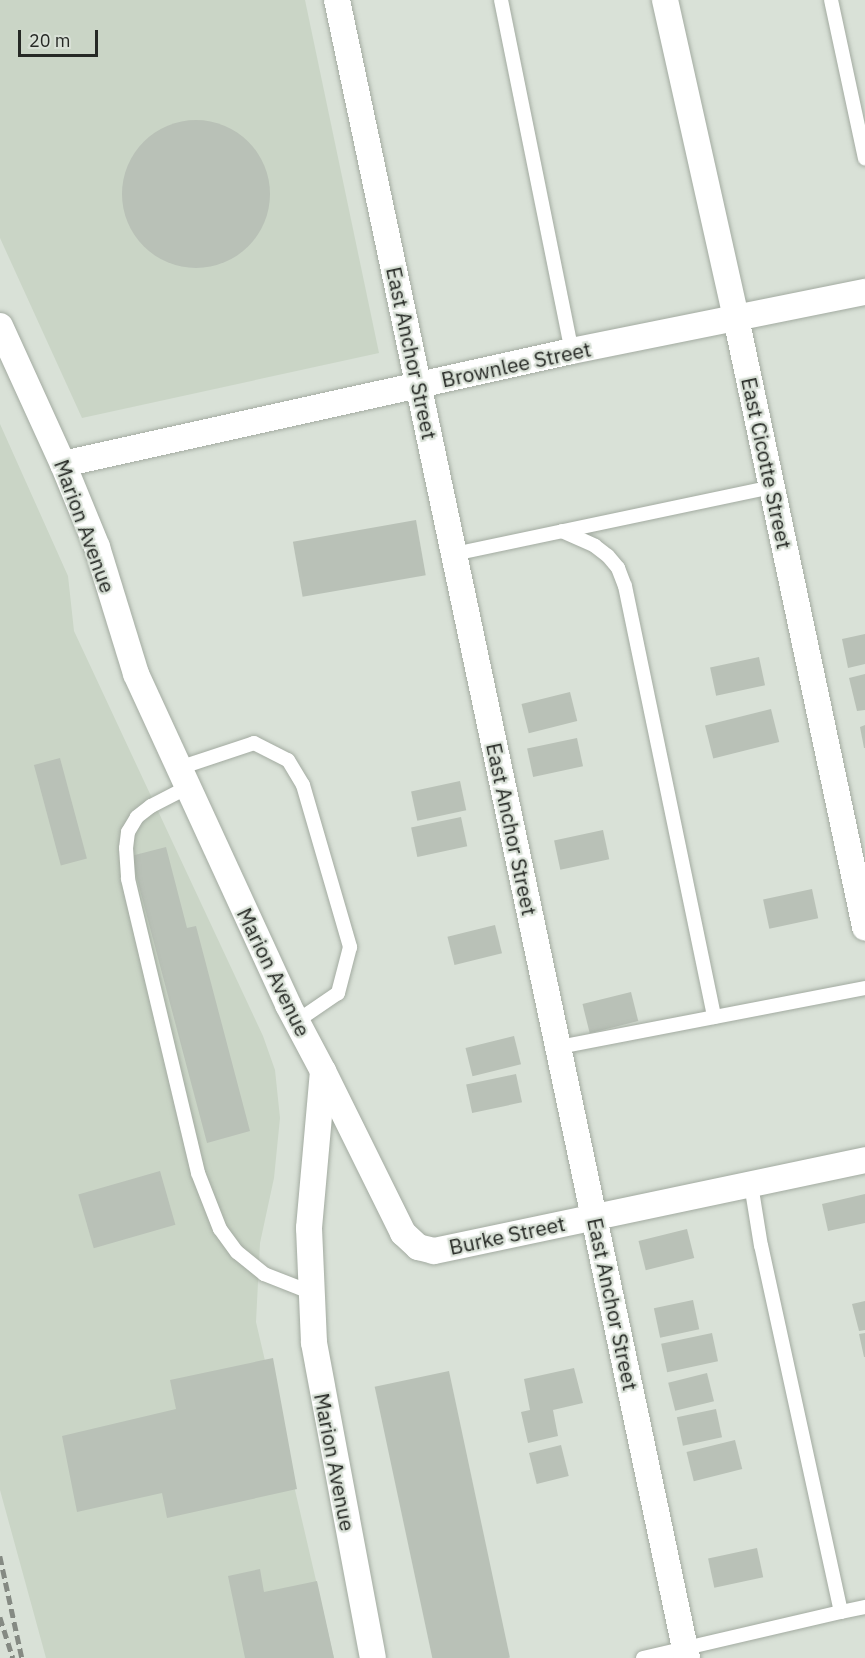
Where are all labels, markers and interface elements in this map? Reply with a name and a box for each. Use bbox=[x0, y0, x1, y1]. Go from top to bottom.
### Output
scale bar bbox=[21, 18, 100, 56]
text: 20 m bbox=[29, 29, 71, 52]
street label: East Anchor Street bbox=[381, 264, 443, 442]
street label: Brownlee Street bbox=[439, 336, 593, 392]
street label: East Cicotte Street bbox=[736, 375, 798, 551]
street label: Marion Avenue bbox=[49, 456, 121, 596]
street label: East Anchor Street bbox=[481, 740, 543, 918]
street label: Marion Avenue bbox=[232, 904, 316, 1040]
street label: Burke Street bbox=[447, 1210, 567, 1260]
street label: East Anchor Street bbox=[582, 1215, 644, 1393]
street label: Marion Avenue bbox=[309, 1391, 361, 1533]

